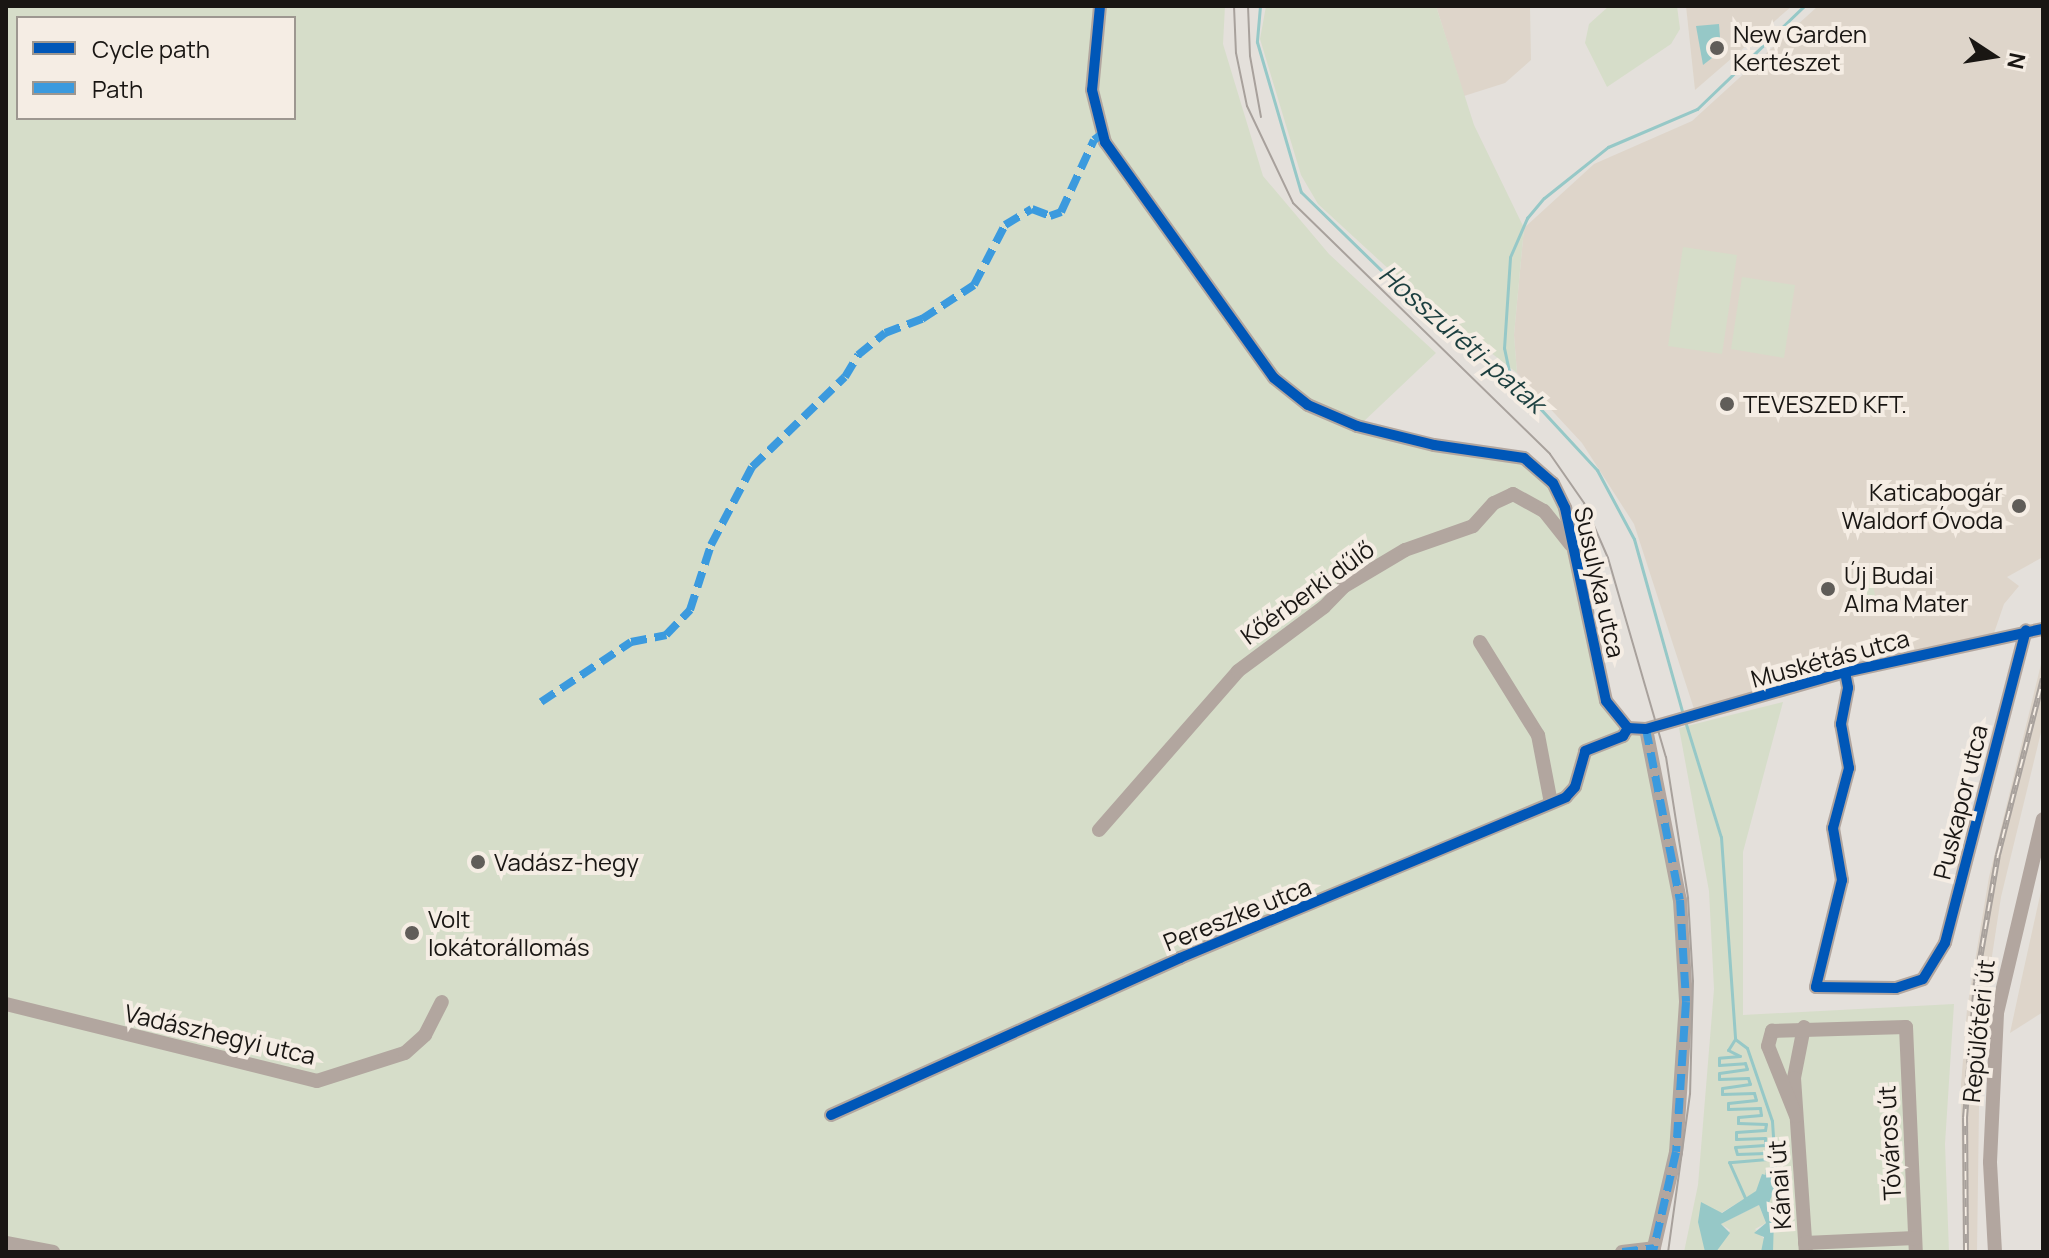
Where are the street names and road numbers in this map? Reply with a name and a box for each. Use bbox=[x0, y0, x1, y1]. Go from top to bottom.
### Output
street label: Susulyka utca bbox=[1569, 504, 1631, 660]
street label: Kőérberki dűlő bbox=[1235, 534, 1379, 650]
street label: Muskétás utca bbox=[1748, 623, 1912, 693]
street label: Puskapor utca bbox=[1927, 722, 1993, 882]
street label: Pereszke utca bbox=[1159, 871, 1315, 957]
street label: Repülőtéri út bbox=[1956, 958, 2000, 1104]
street label: Vadászhegyi utca bbox=[122, 998, 318, 1070]
street label: Tóváros út bbox=[1872, 1085, 1906, 1201]
street label: Kánai út bbox=[1762, 1139, 1796, 1231]

